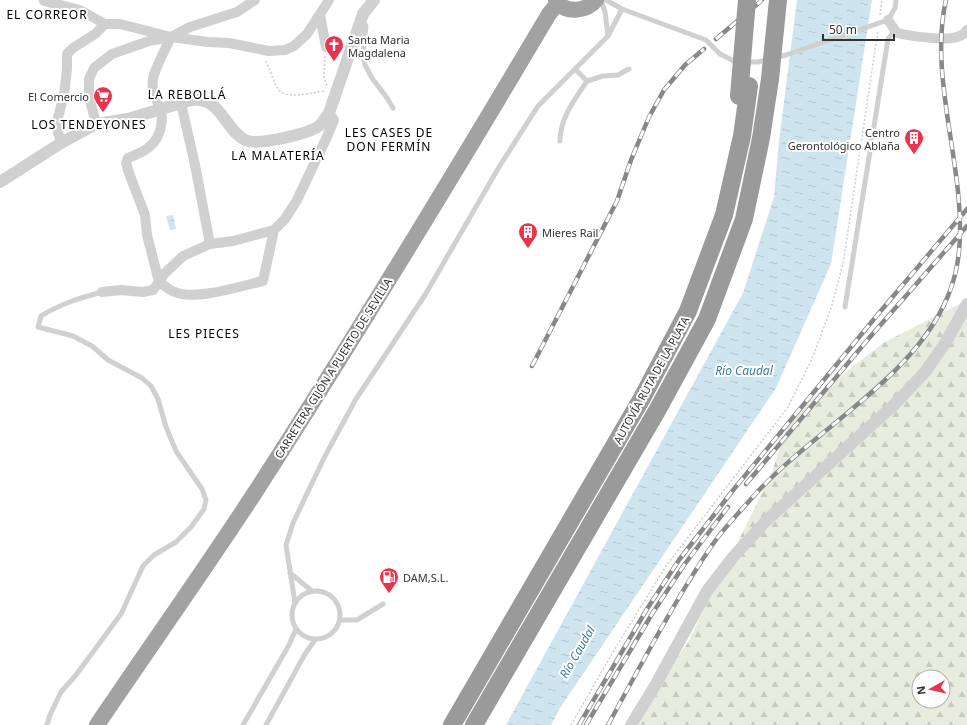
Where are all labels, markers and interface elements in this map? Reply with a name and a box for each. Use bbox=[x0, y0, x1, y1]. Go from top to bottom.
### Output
district label: EL CORREOR bbox=[6, 6, 88, 23]
scale bar bbox=[823, 16, 894, 42]
text: 50 m bbox=[829, 21, 857, 38]
place label: Santa Maria Magdalena bbox=[348, 32, 410, 60]
church icon: Santa Maria Magdalena bbox=[323, 34, 345, 62]
supermarket icon: El Comercio bbox=[92, 85, 114, 113]
district label: LA REBOLLÁ bbox=[148, 86, 226, 103]
place label: El Comercio bbox=[28, 89, 89, 104]
district label: LOS TENDEYONES bbox=[31, 116, 147, 133]
district label: LES CASES DE DON FERMÍN bbox=[345, 124, 433, 155]
place label: Centro Gerontológico Ablaña bbox=[788, 125, 900, 153]
building icon: Centro Gerontológico Ablaña bbox=[903, 127, 925, 155]
district label: LA MALATERÍA bbox=[231, 147, 325, 164]
building icon: Mieres Rail bbox=[517, 221, 539, 249]
place label: Mieres Rail bbox=[542, 225, 598, 240]
street label: CARRETERA GIJÓN A PUERTO DE SEVILLA bbox=[271, 274, 396, 461]
street label: AUTOVÍA RUTA DE LA PLATA bbox=[610, 313, 693, 446]
district label: LES PIECES bbox=[168, 325, 240, 342]
water label: Río Caudal bbox=[715, 362, 774, 379]
fuel station icon: DAM,S.L. bbox=[378, 566, 400, 594]
place label: DAM,S.L. bbox=[403, 570, 449, 585]
water label: Río Caudal bbox=[555, 622, 599, 681]
north arrow bbox=[911, 669, 951, 709]
text: N bbox=[913, 685, 929, 696]

